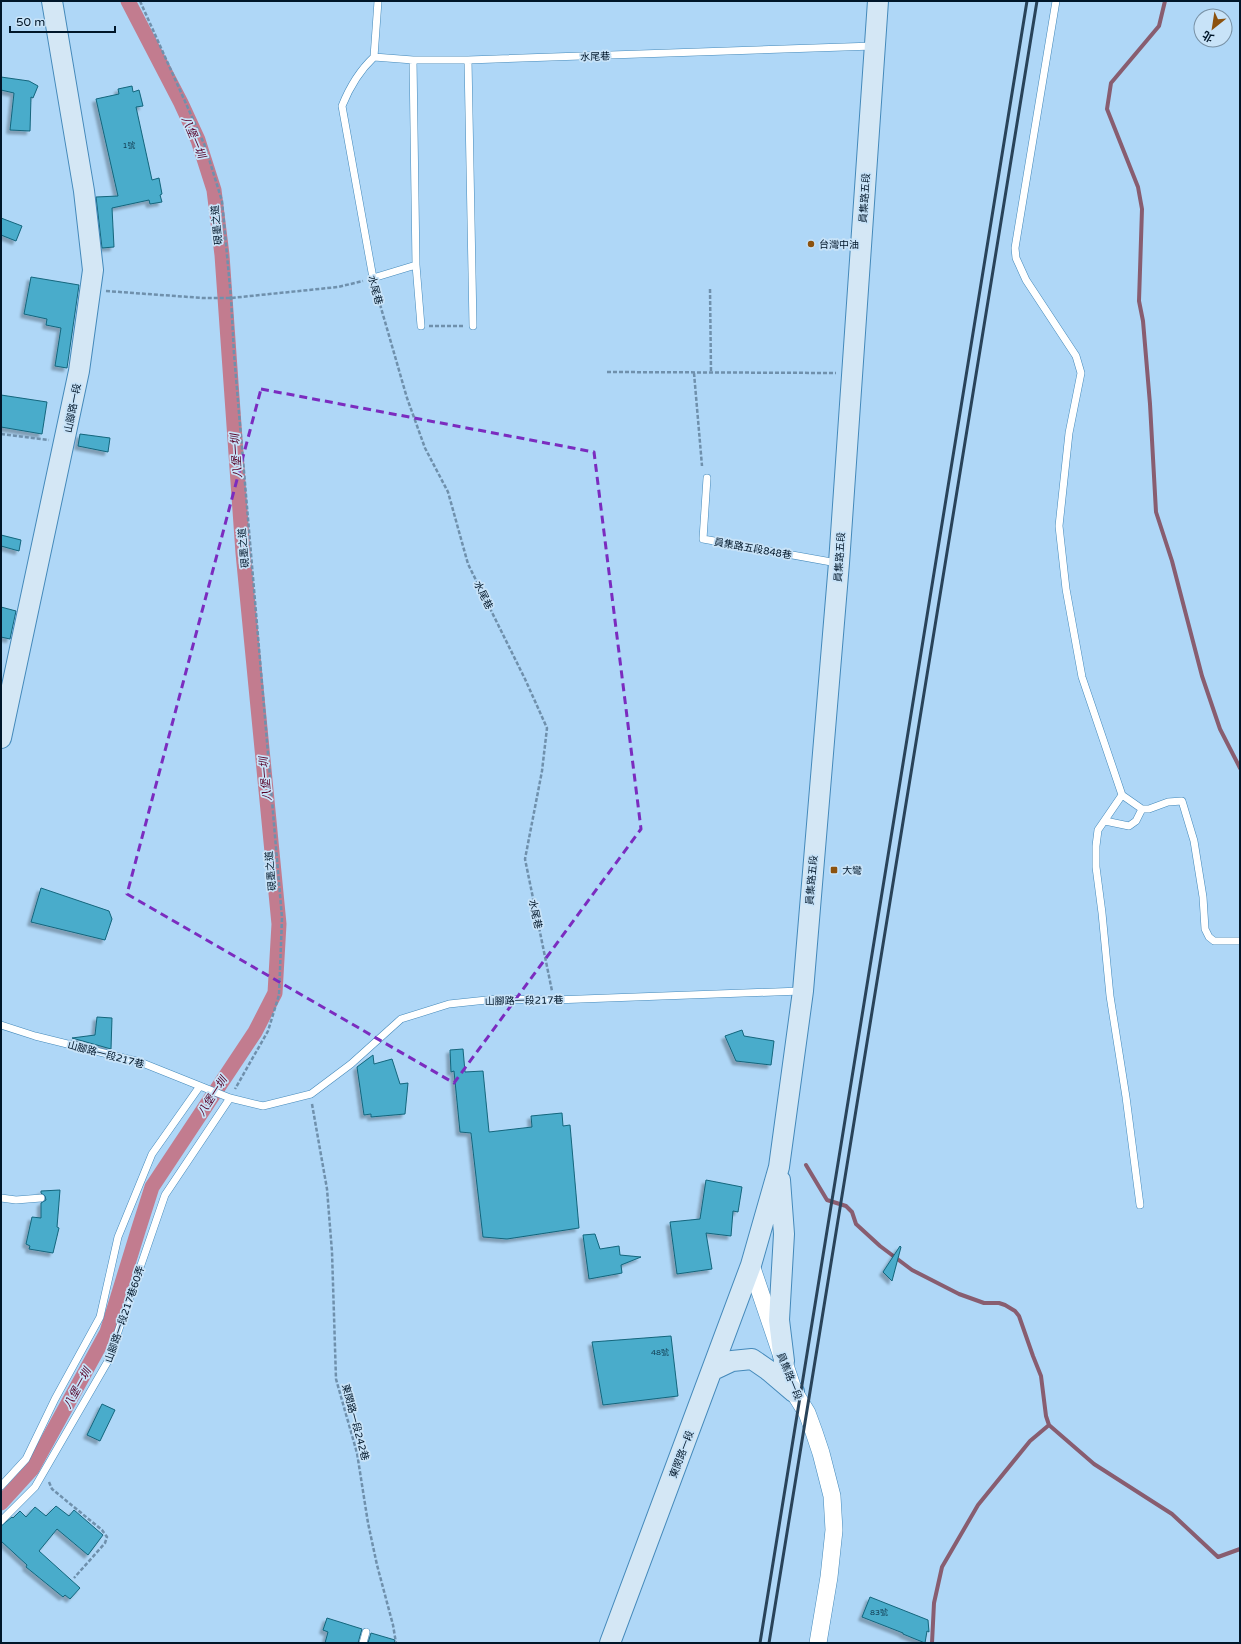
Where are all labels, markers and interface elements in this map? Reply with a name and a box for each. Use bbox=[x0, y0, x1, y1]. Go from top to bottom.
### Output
scale bar bbox=[10, 8, 115, 34]
north arrow bbox=[1193, 8, 1233, 48]
text: 50 m bbox=[16, 15, 45, 29]
text: 北 bbox=[1200, 28, 1216, 45]
street label: 水尾巷 bbox=[580, 50, 610, 64]
water label: 八堡一圳 bbox=[179, 114, 209, 162]
house number: 1號 bbox=[122, 141, 136, 150]
street label: 員集路五段 bbox=[857, 173, 873, 223]
street label: 硯墨之道 bbox=[209, 204, 225, 245]
marker: 台灣中油 bbox=[806, 239, 816, 249]
place label: 台灣中油 bbox=[819, 239, 859, 251]
street label: 水尾巷 bbox=[365, 274, 385, 306]
street label: 山腳路一段 bbox=[62, 383, 84, 434]
water label: 八堡一圳 bbox=[228, 432, 245, 478]
street label: 硯墨之道 bbox=[236, 527, 252, 568]
street label: 員集路五段 bbox=[832, 532, 848, 582]
street label: 員集路五段848巷 bbox=[713, 536, 793, 562]
street label: 水尾巷 bbox=[471, 579, 495, 612]
water label: 八堡一圳 bbox=[257, 754, 274, 801]
street label: 硯墨之道 bbox=[263, 850, 279, 891]
street label: 員集路五段 bbox=[804, 855, 820, 906]
marker: 大彎 bbox=[829, 865, 839, 875]
place label: 大彎 bbox=[842, 865, 862, 877]
street label: 水尾巷 bbox=[526, 898, 544, 930]
street label: 山腳路一段217巷 bbox=[484, 994, 564, 1008]
street label: 山腳路一段217巷 bbox=[66, 1039, 145, 1071]
water label: 八堡一圳 bbox=[195, 1073, 231, 1118]
street label: 山腳路一段217巷60弄 bbox=[103, 1264, 147, 1364]
house number: 48號 bbox=[651, 1348, 669, 1357]
street label: 員集路一段 bbox=[774, 1351, 804, 1402]
water label: 八堡一圳 bbox=[61, 1364, 95, 1411]
street label: 東閔路一段242巷 bbox=[339, 1383, 371, 1462]
street label: 東閔路一段 bbox=[667, 1429, 696, 1480]
house number: 83號 bbox=[870, 1608, 888, 1617]

